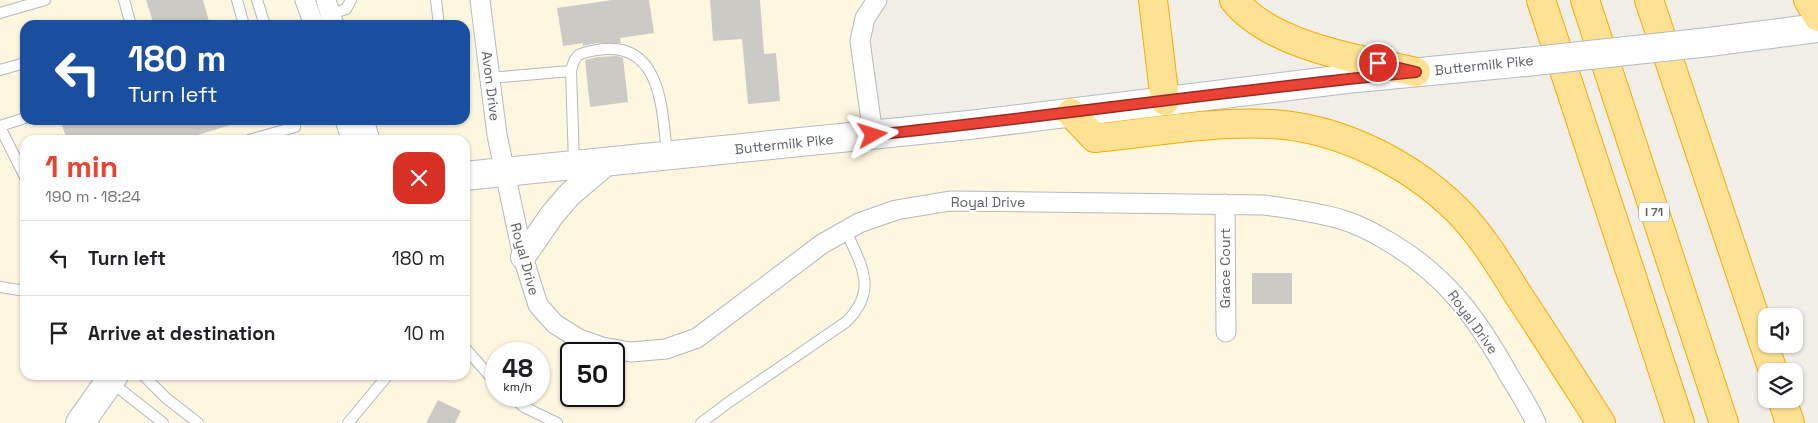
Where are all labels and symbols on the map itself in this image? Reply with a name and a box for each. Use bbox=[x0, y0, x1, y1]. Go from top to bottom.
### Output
pin bbox=[1357, 42, 1399, 84]
street label: Avon Drive bbox=[478, 50, 504, 122]
street label: Buttermilk Pike bbox=[1433, 51, 1535, 79]
position arrow bbox=[846, 108, 898, 160]
street label: Buttermilk Pike bbox=[733, 130, 835, 158]
street label: Royal Drive bbox=[951, 193, 1025, 211]
road number: I 71 bbox=[1639, 202, 1669, 222]
street label: Royal Drive bbox=[507, 221, 543, 297]
street label: Grace Court bbox=[1216, 228, 1234, 308]
street label: Royal Drive bbox=[1444, 287, 1502, 357]
speed limit sign: 50 bbox=[560, 342, 625, 407]

